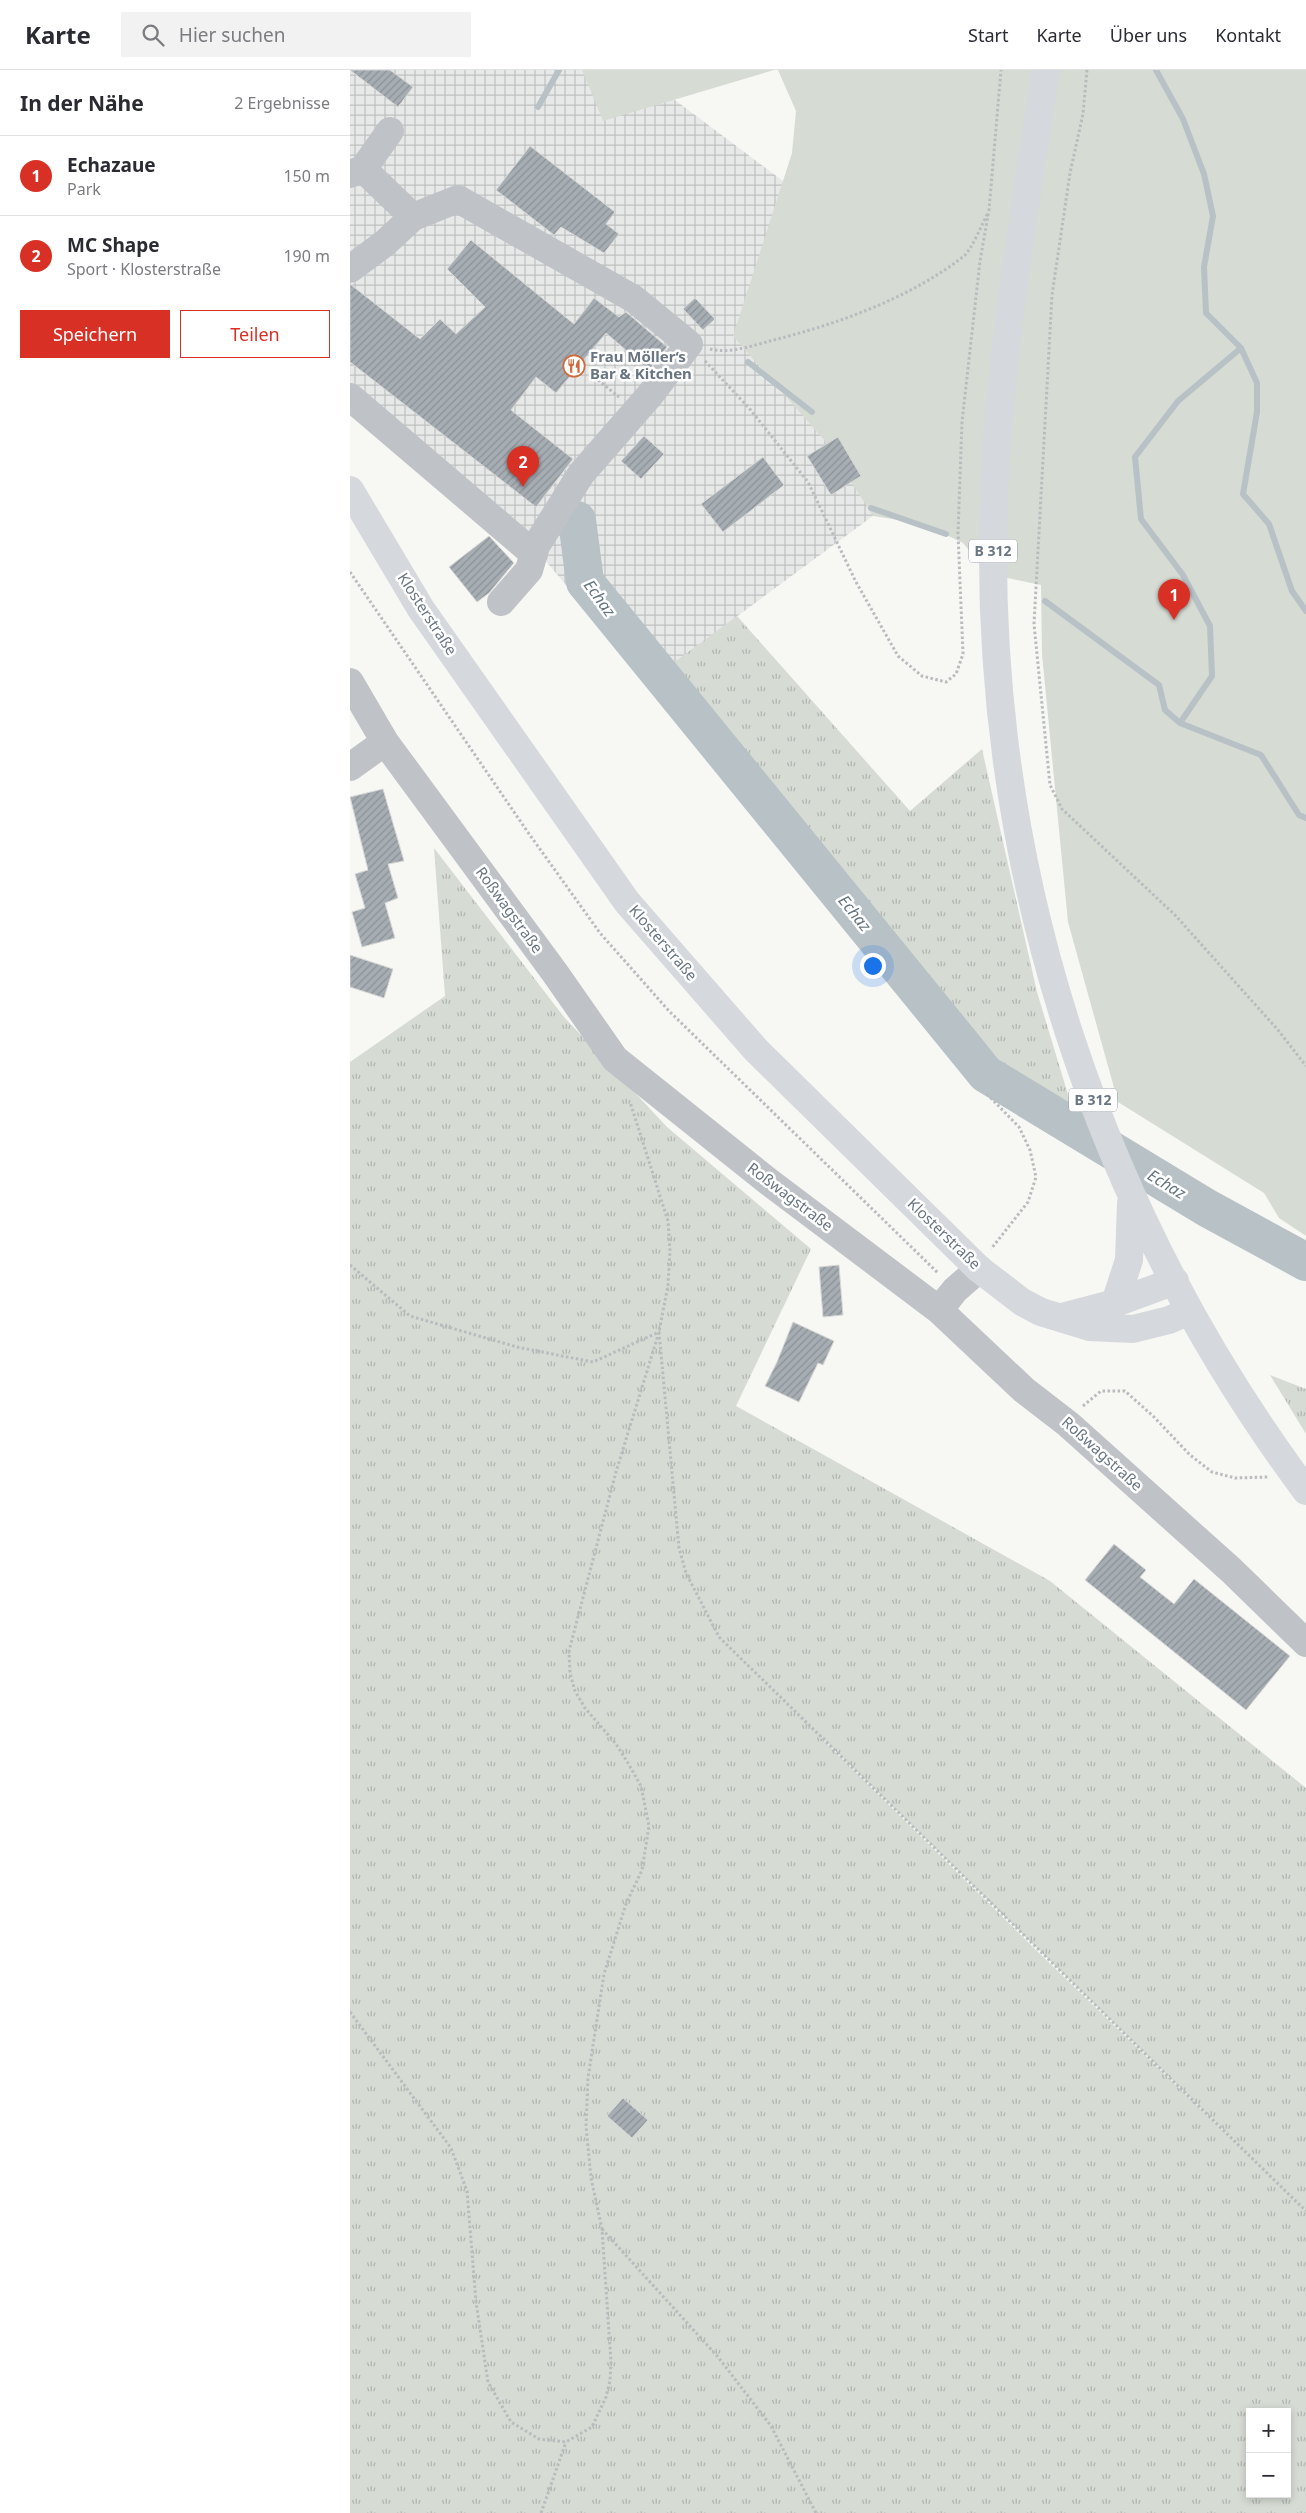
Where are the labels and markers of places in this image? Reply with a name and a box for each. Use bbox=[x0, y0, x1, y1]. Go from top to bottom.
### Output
place label: Frau Möller‘s Bar & Kitchen bbox=[590, 346, 692, 383]
restaurant icon: Frau Möller‘s Bar & Kitchen bbox=[562, 354, 586, 378]
pin: 2 bbox=[507, 446, 539, 487]
pin: 1 bbox=[1158, 579, 1190, 620]

